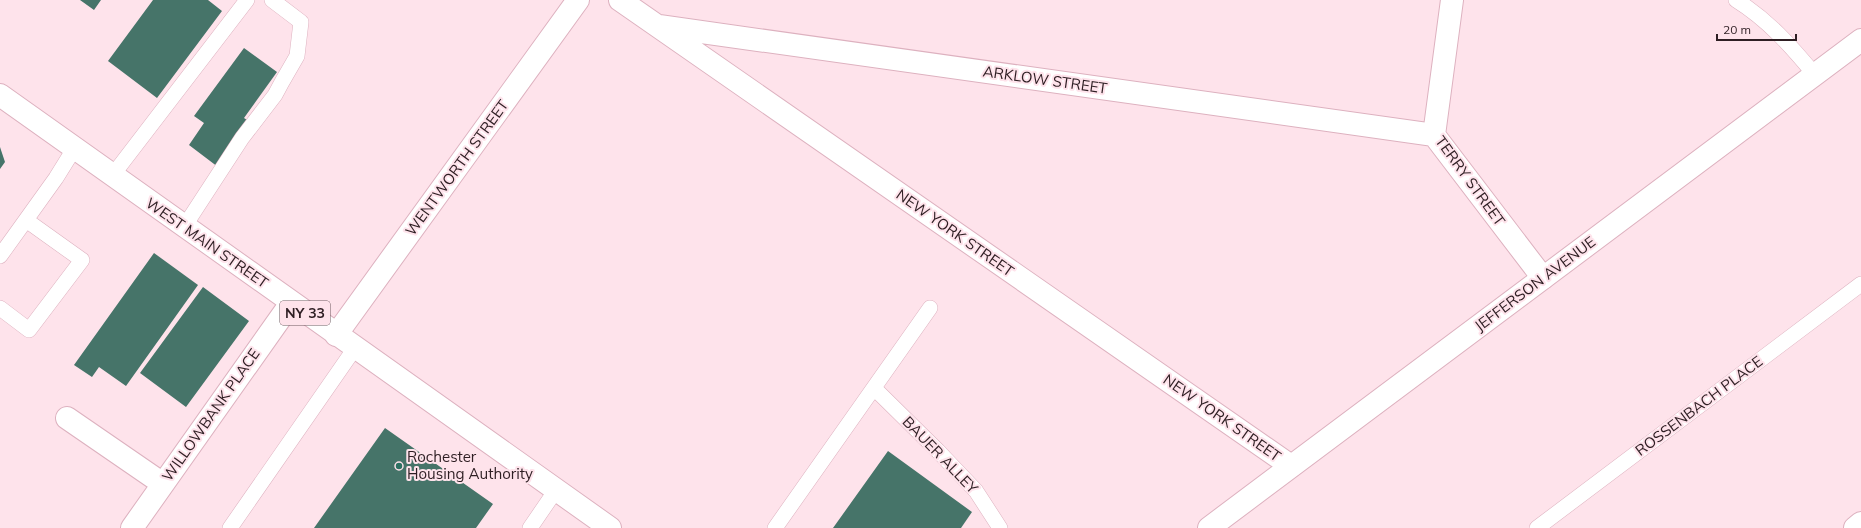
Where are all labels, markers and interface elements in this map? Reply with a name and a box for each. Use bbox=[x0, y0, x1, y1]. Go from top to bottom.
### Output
scale bar bbox=[1717, 16, 1796, 42]
text: 20 m bbox=[1723, 22, 1751, 37]
street label: ARKLOW STREET bbox=[982, 61, 1109, 98]
street label: WENTWORTH STREET bbox=[401, 96, 512, 239]
street label: TERRY STREET bbox=[1431, 132, 1509, 229]
street label: NEW YORK STREET bbox=[893, 185, 1018, 280]
street label: WEST MAIN STREET bbox=[142, 193, 272, 292]
street label: JEFFERSON AVENUE bbox=[1471, 232, 1599, 335]
road number: NY 33 bbox=[280, 301, 330, 325]
street label: WILLOWBANK PLACE bbox=[158, 345, 264, 485]
street label: ROSSENBACH PLACE bbox=[1631, 351, 1766, 460]
street label: NEW YORK STREET bbox=[1160, 370, 1285, 465]
street label: BAUER ALLEY bbox=[899, 412, 983, 498]
place label: Rochester Housing Authority bbox=[407, 447, 533, 483]
marker: Rochester Housing Authority bbox=[394, 461, 404, 471]

